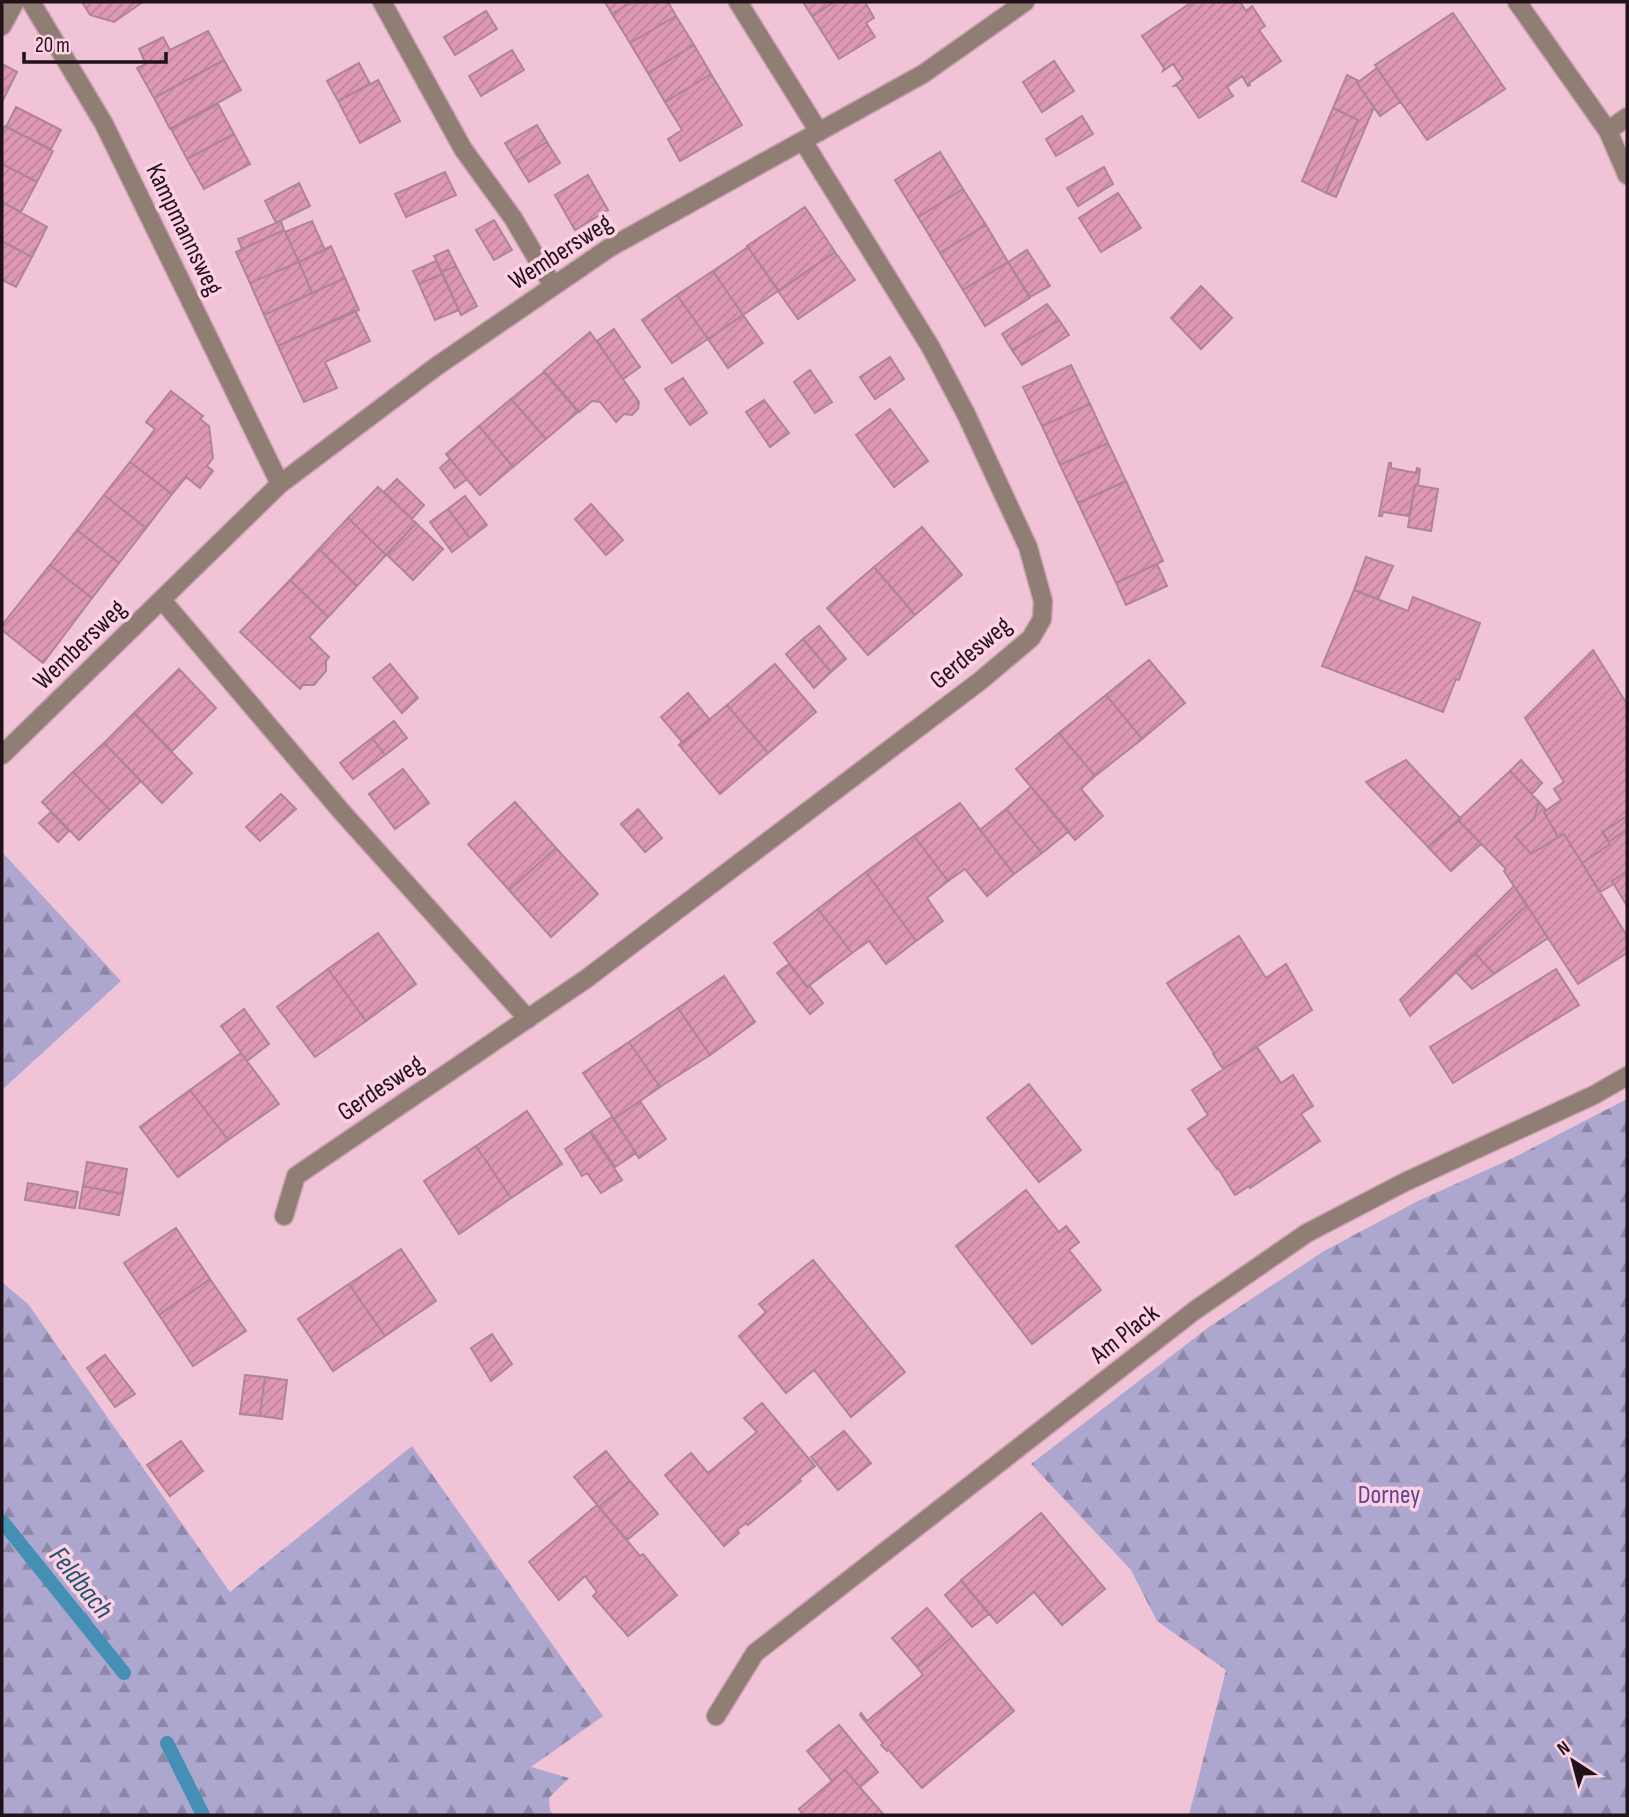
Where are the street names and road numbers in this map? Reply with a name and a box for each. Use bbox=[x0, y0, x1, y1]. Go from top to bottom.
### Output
street label: Kampmannsweg bbox=[138, 159, 229, 301]
street label: Wembersweg bbox=[503, 207, 618, 297]
street label: Wembersweg bbox=[27, 593, 133, 697]
street label: Gerdesweg bbox=[924, 610, 1018, 696]
street label: Gerdesweg bbox=[332, 1048, 430, 1128]
street label: Am Plack bbox=[1084, 1298, 1165, 1371]

